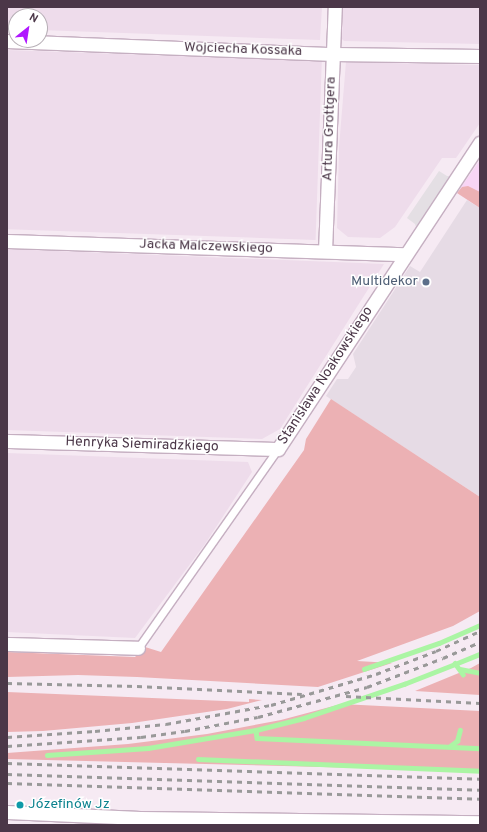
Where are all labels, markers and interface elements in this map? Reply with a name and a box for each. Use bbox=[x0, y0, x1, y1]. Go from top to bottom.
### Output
north arrow bbox=[8, 8, 48, 48]
text: N bbox=[27, 10, 40, 27]
street label: Wojciecha Kossaka bbox=[184, 40, 302, 60]
street label: Artura Grottgera bbox=[320, 76, 340, 182]
street label: Jacka Malczewskiego bbox=[139, 236, 273, 258]
place label: Multidekor bbox=[351, 274, 418, 290]
marker: Multidekor bbox=[421, 277, 431, 287]
street label: Stanisława Noakowskiego bbox=[275, 304, 377, 448]
street label: Henryka Siemiradzkiego bbox=[65, 434, 219, 456]
place label: Józefinów Jz bbox=[28, 797, 110, 813]
marker: Józefinów Jz bbox=[15, 800, 25, 810]

